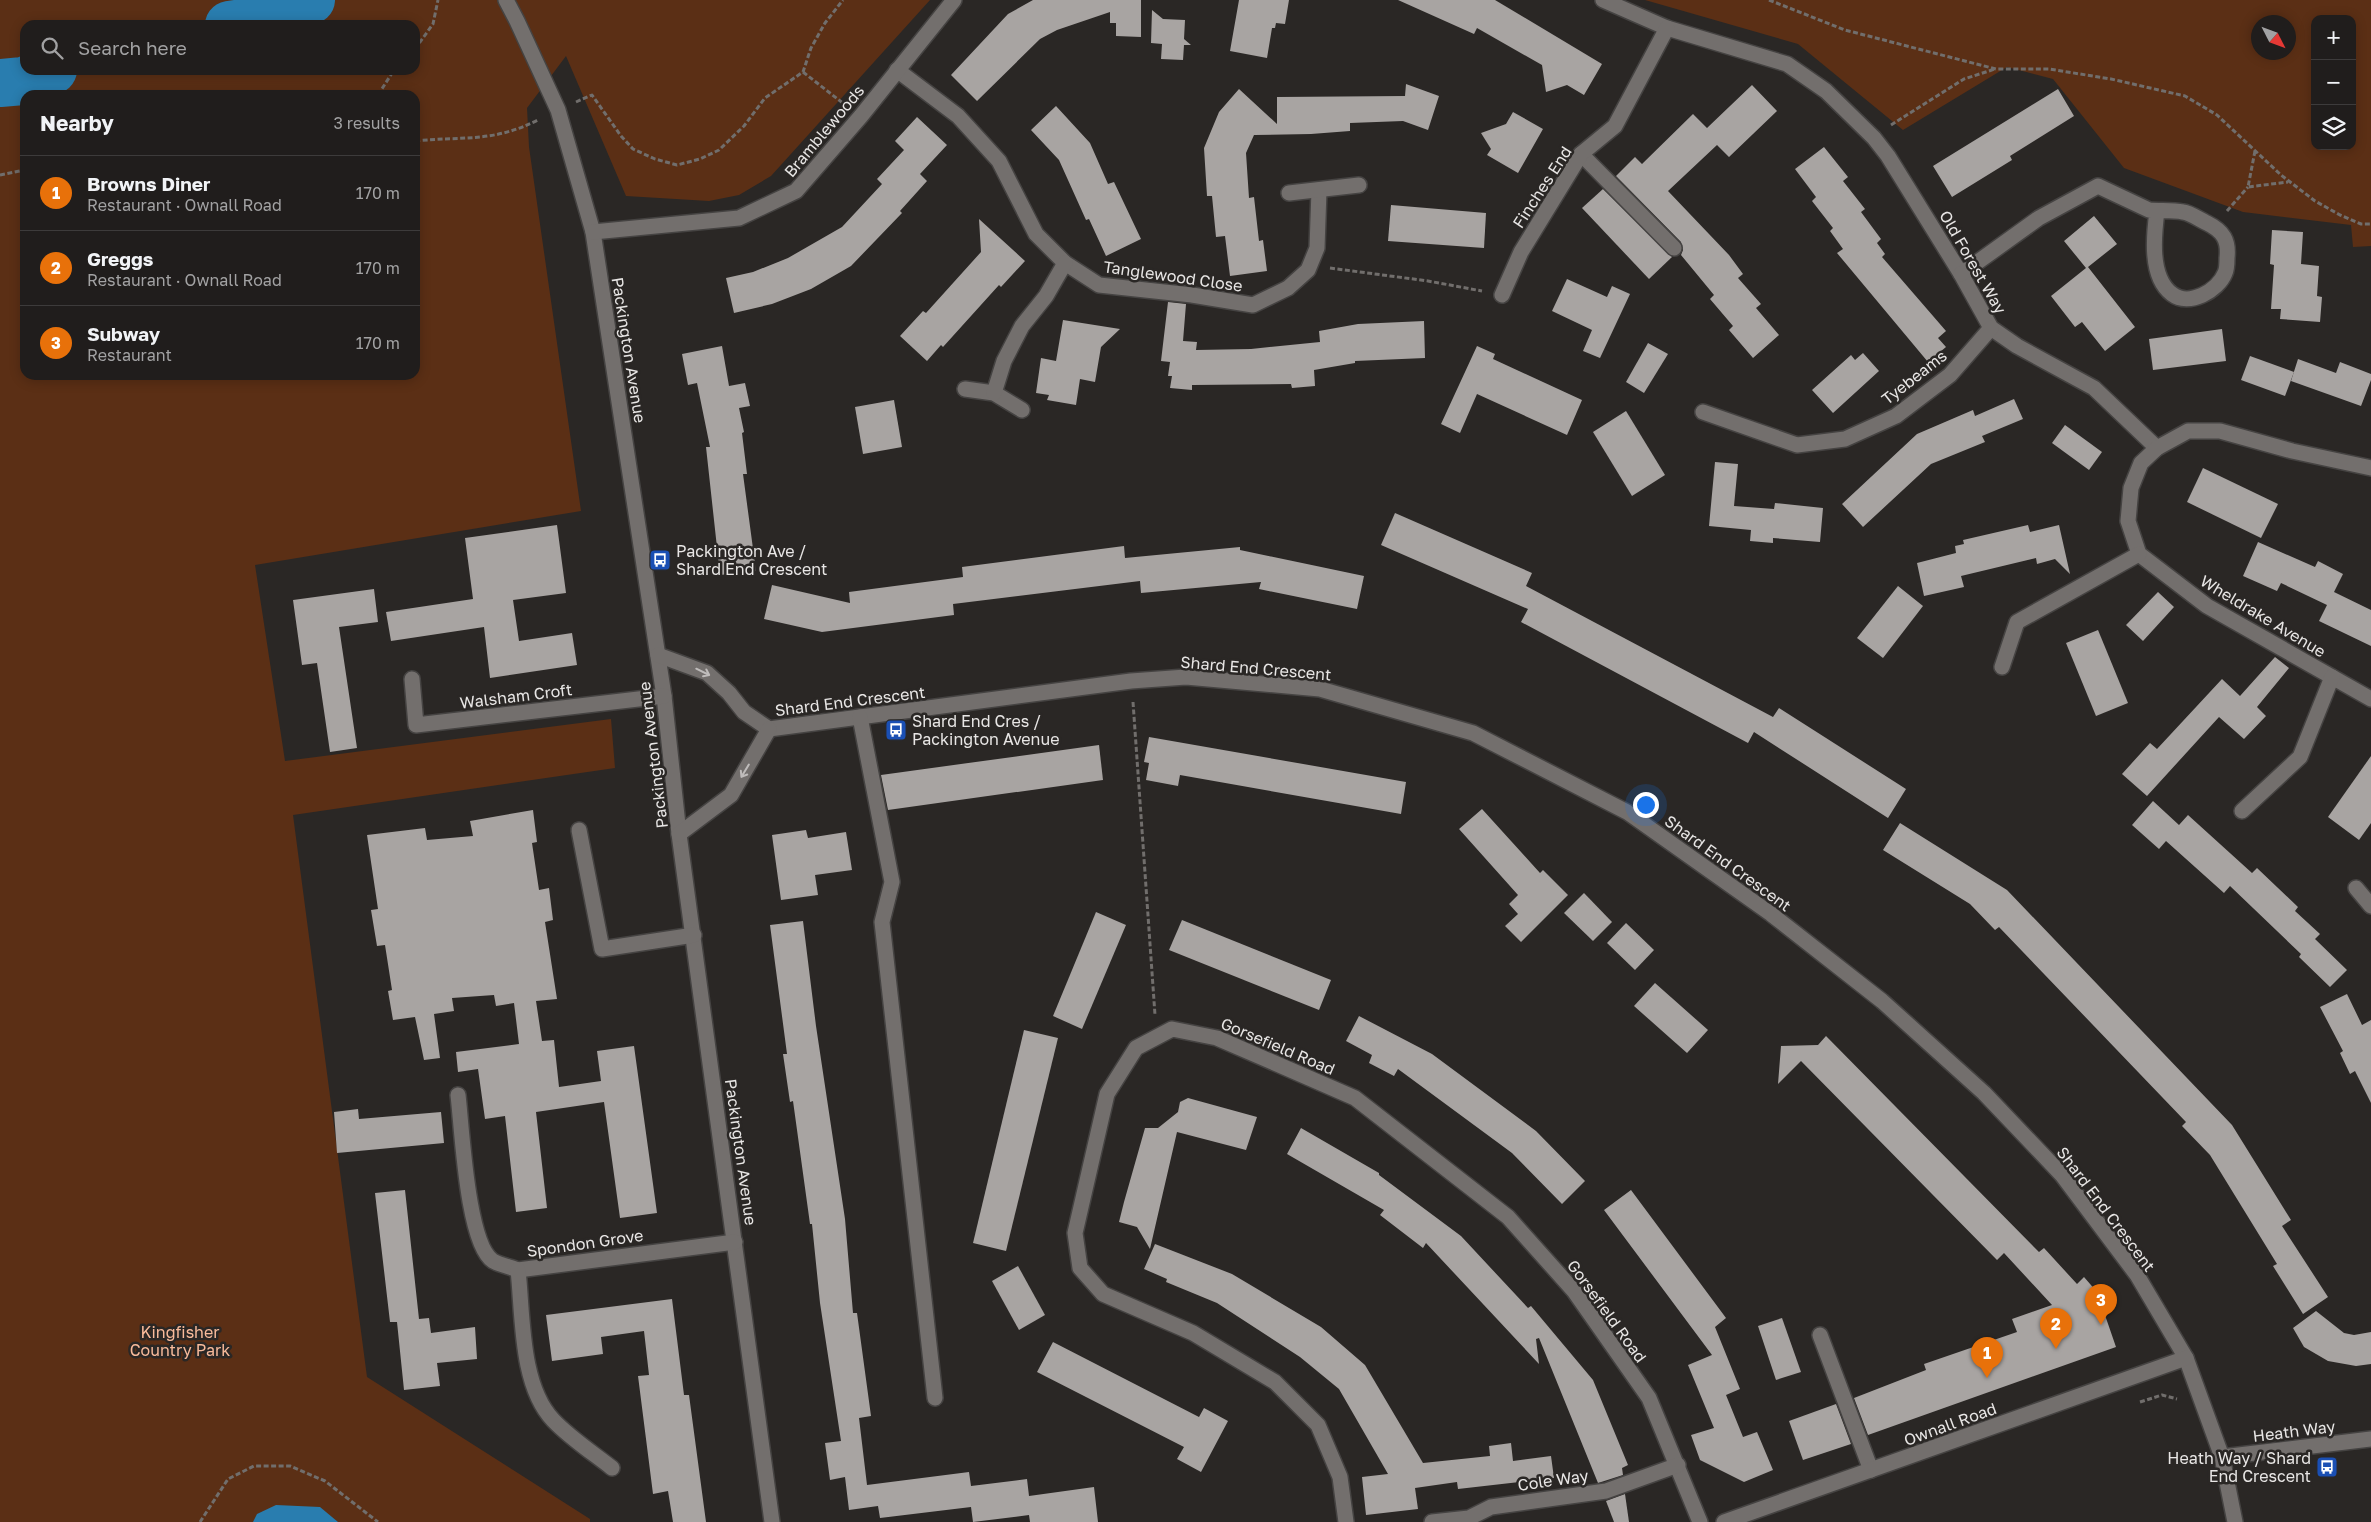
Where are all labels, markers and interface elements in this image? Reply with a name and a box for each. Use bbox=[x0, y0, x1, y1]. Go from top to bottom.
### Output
north arrow bbox=[2251, 15, 2296, 60]
map controls bbox=[2311, 15, 2356, 150]
button: + bbox=[2311, 15, 2356, 60]
search box bbox=[20, 20, 420, 75]
icon: search bbox=[38, 34, 66, 62]
text: Search here bbox=[78, 36, 187, 59]
button: − bbox=[2311, 60, 2356, 105]
street label: Bramblewoods bbox=[780, 81, 868, 181]
button: layers bbox=[2311, 105, 2356, 150]
text: Nearby bbox=[40, 110, 114, 136]
text: 3 results bbox=[333, 113, 400, 133]
street label: Finches End bbox=[1508, 142, 1576, 232]
text: Browns Diner bbox=[87, 172, 210, 195]
text: 1 bbox=[52, 183, 60, 203]
text: 170 m bbox=[356, 183, 400, 203]
text: Restaurant · Ownall Road bbox=[87, 195, 282, 215]
street label: Old Forest Way bbox=[1935, 207, 2011, 317]
text: Greggs bbox=[87, 247, 153, 270]
street label: Tanglewood Close bbox=[1102, 256, 1244, 296]
text: 2 bbox=[51, 258, 61, 278]
text: 170 m bbox=[356, 258, 400, 278]
text: Restaurant · Ownall Road bbox=[87, 270, 282, 290]
street label: Packington Avenue bbox=[608, 276, 650, 424]
text: Subway bbox=[87, 322, 160, 345]
text: 3 bbox=[51, 333, 61, 353]
text: 170 m bbox=[356, 333, 400, 353]
text: Restaurant bbox=[87, 345, 172, 365]
street label: Tyebeams bbox=[1877, 345, 1951, 409]
place label: Packington Ave / Shard End Crescent bbox=[676, 541, 827, 579]
bus stop icon: Packington Ave / Shard End Crescent bbox=[648, 548, 672, 572]
street label: Wheldrake Avenue bbox=[2197, 571, 2329, 661]
street label: Shard End Crescent bbox=[1180, 651, 1332, 685]
one-way arrow bbox=[695, 668, 710, 677]
street label: Walsham Croft bbox=[459, 679, 573, 713]
street label: Packington Avenue bbox=[634, 681, 672, 829]
street label: Shard End Crescent bbox=[774, 682, 926, 720]
place label: Shard End Cres / Packington Avenue bbox=[912, 711, 1059, 749]
bus stop icon: Shard End Cres / Packington Avenue bbox=[884, 718, 908, 742]
one-way arrow bbox=[740, 764, 750, 778]
your location bbox=[1633, 792, 1659, 818]
street label: Shard End Crescent bbox=[1661, 810, 1795, 916]
street label: Gorsefield Road bbox=[1218, 1013, 1338, 1079]
street label: Packington Avenue bbox=[721, 1078, 761, 1226]
street label: Shard End Crescent bbox=[2052, 1143, 2160, 1275]
street label: Spondon Grove bbox=[525, 1225, 645, 1261]
street label: Gorsefield Road bbox=[1563, 1256, 1651, 1366]
pin: 3 bbox=[2085, 1284, 2117, 1325]
pin: 2 bbox=[2040, 1308, 2072, 1349]
park label: Kingfisher Country Park bbox=[130, 1322, 230, 1360]
pin: 1 bbox=[1971, 1337, 2003, 1378]
street label: Ownall Road bbox=[1901, 1398, 1999, 1450]
street label: Heath Way bbox=[2252, 1416, 2336, 1446]
place label: Heath Way / Shard End Crescent bbox=[2167, 1448, 2311, 1486]
bus stop icon: Heath Way / Shard End Crescent bbox=[2315, 1455, 2339, 1479]
street label: Cole Way bbox=[1516, 1465, 1590, 1495]

